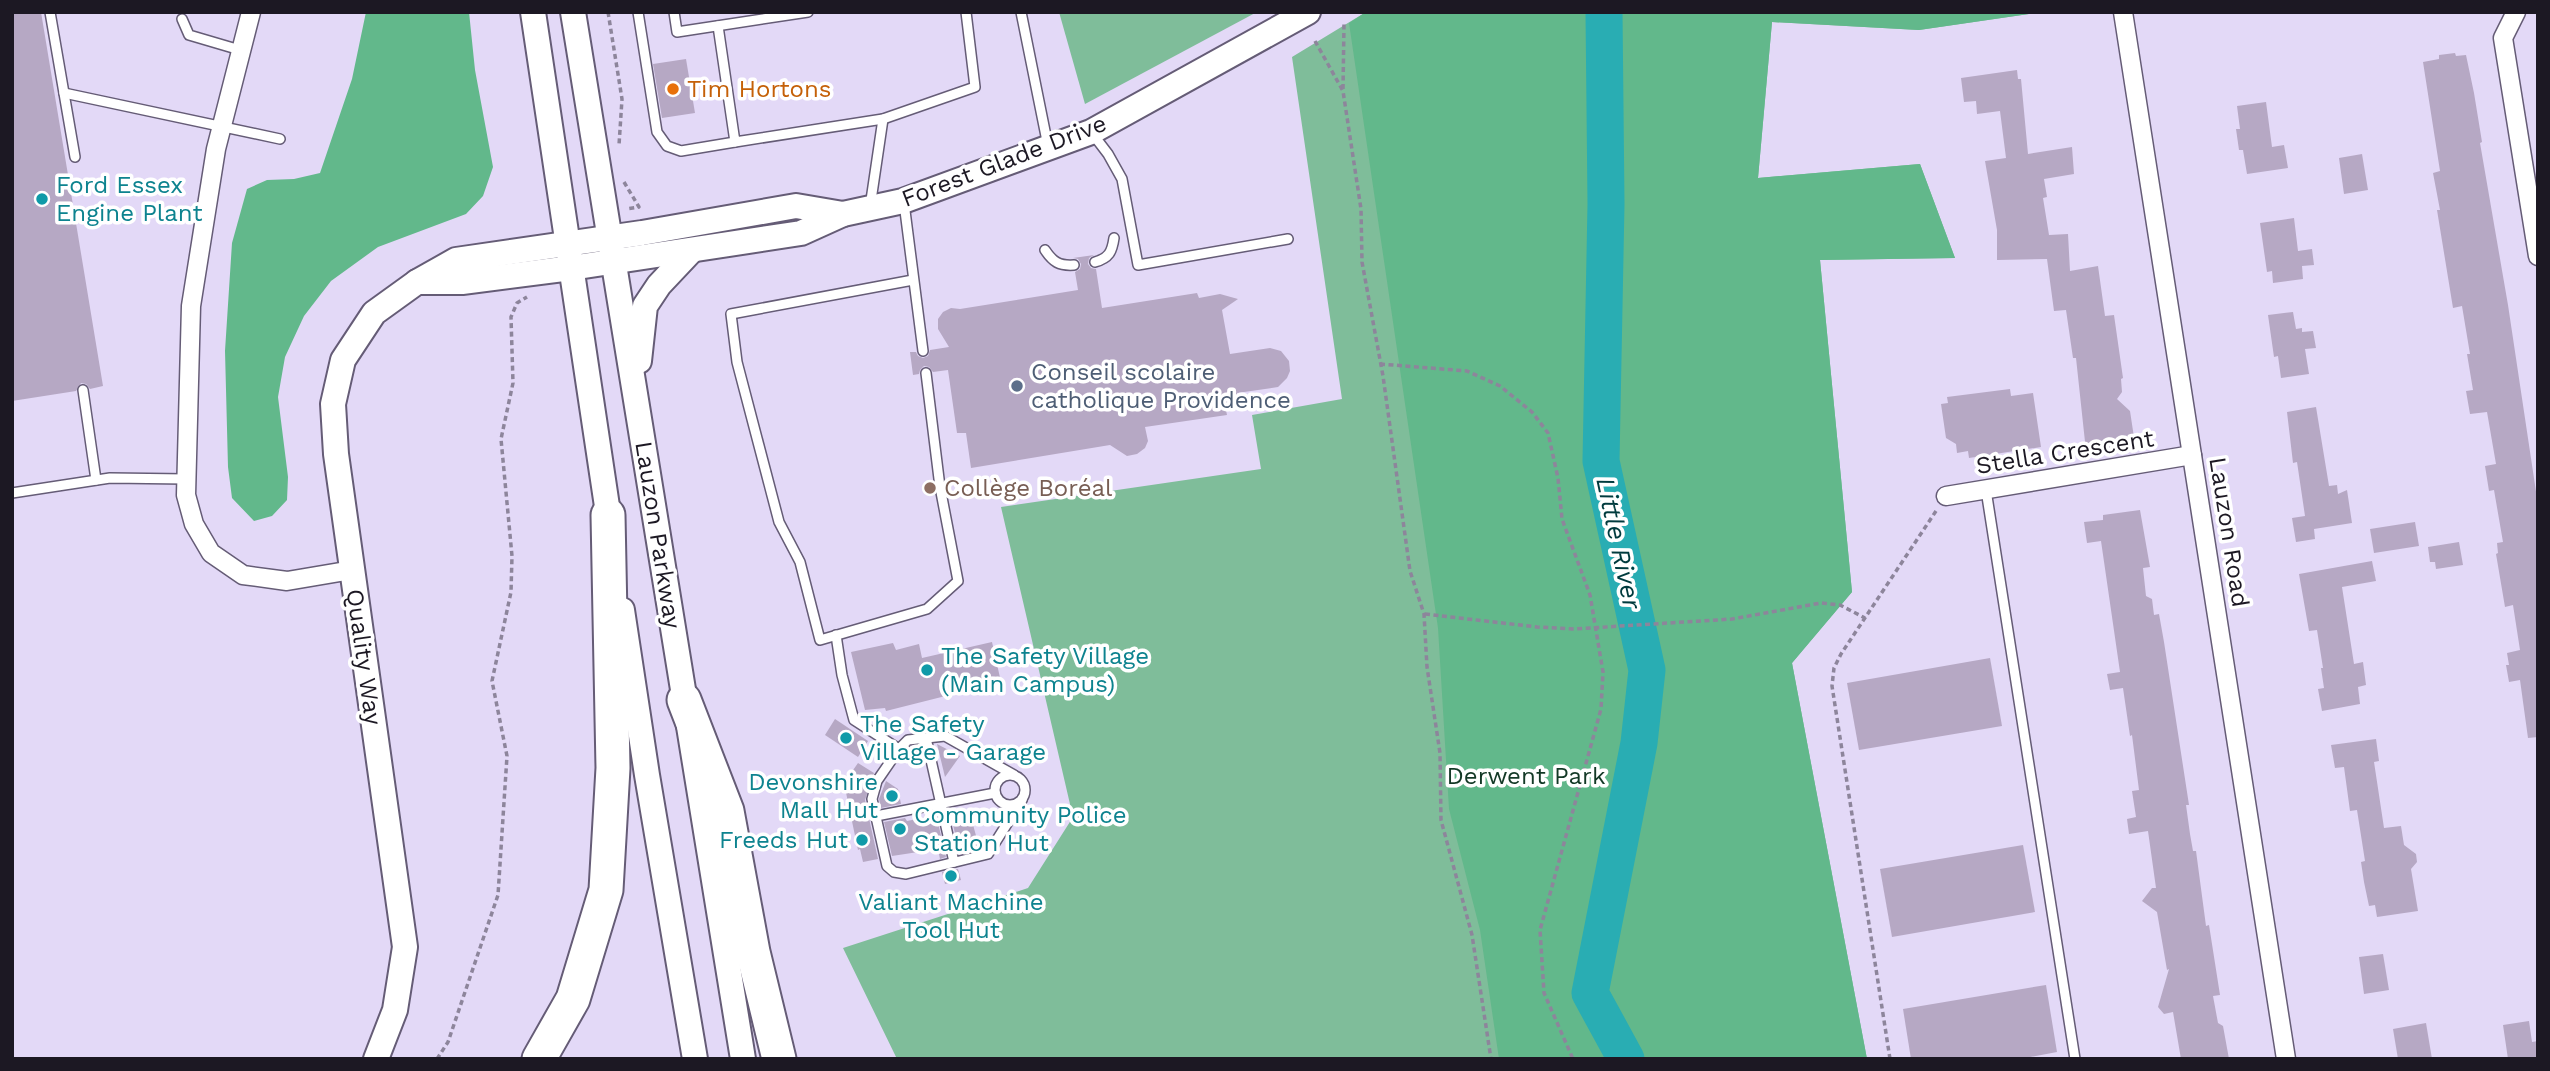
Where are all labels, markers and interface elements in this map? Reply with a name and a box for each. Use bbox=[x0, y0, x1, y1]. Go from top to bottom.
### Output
place label: Tim Hortons bbox=[687, 75, 831, 103]
marker: Tim Hortons bbox=[665, 81, 681, 97]
street label: Forest Glade Drive bbox=[898, 109, 1110, 213]
place label: Ford Essex Engine Plant bbox=[56, 171, 203, 227]
marker: Ford Essex Engine Plant bbox=[34, 191, 50, 207]
place label: Conseil scolaire catholique Providence bbox=[1031, 358, 1291, 414]
marker: Conseil scolaire catholique Providence bbox=[1009, 378, 1025, 394]
street label: Stella Crescent bbox=[1974, 424, 2156, 480]
street label: Lauzon Parkway bbox=[629, 439, 687, 631]
street label: Lauzon Road bbox=[2203, 455, 2255, 609]
place label: Collège Boréal bbox=[944, 474, 1113, 502]
water label: Little River bbox=[1590, 474, 1648, 612]
marker: Collège Boréal bbox=[922, 480, 938, 496]
street label: Quality Way bbox=[341, 587, 387, 727]
place label: The Safety Village (Main Campus) bbox=[941, 642, 1149, 698]
marker: The Safety Village (Main Campus) bbox=[919, 662, 935, 678]
place label: The Safety Village - Garage bbox=[860, 710, 1046, 766]
marker: The Safety Village - Garage bbox=[838, 730, 854, 746]
park label: Derwent Park bbox=[1446, 762, 1606, 790]
place label: Devonshire Mall Hut bbox=[748, 768, 878, 824]
marker: Devonshire Mall Hut bbox=[884, 788, 900, 804]
place label: Community Police Station Hut bbox=[914, 801, 1127, 857]
marker: Community Police Station Hut bbox=[892, 821, 908, 837]
place label: Freeds Hut bbox=[719, 826, 848, 854]
marker: Freeds Hut bbox=[854, 832, 870, 848]
marker: Valiant Machine Tool Hut bbox=[943, 868, 959, 884]
place label: Valiant Machine Tool Hut bbox=[858, 888, 1044, 944]

